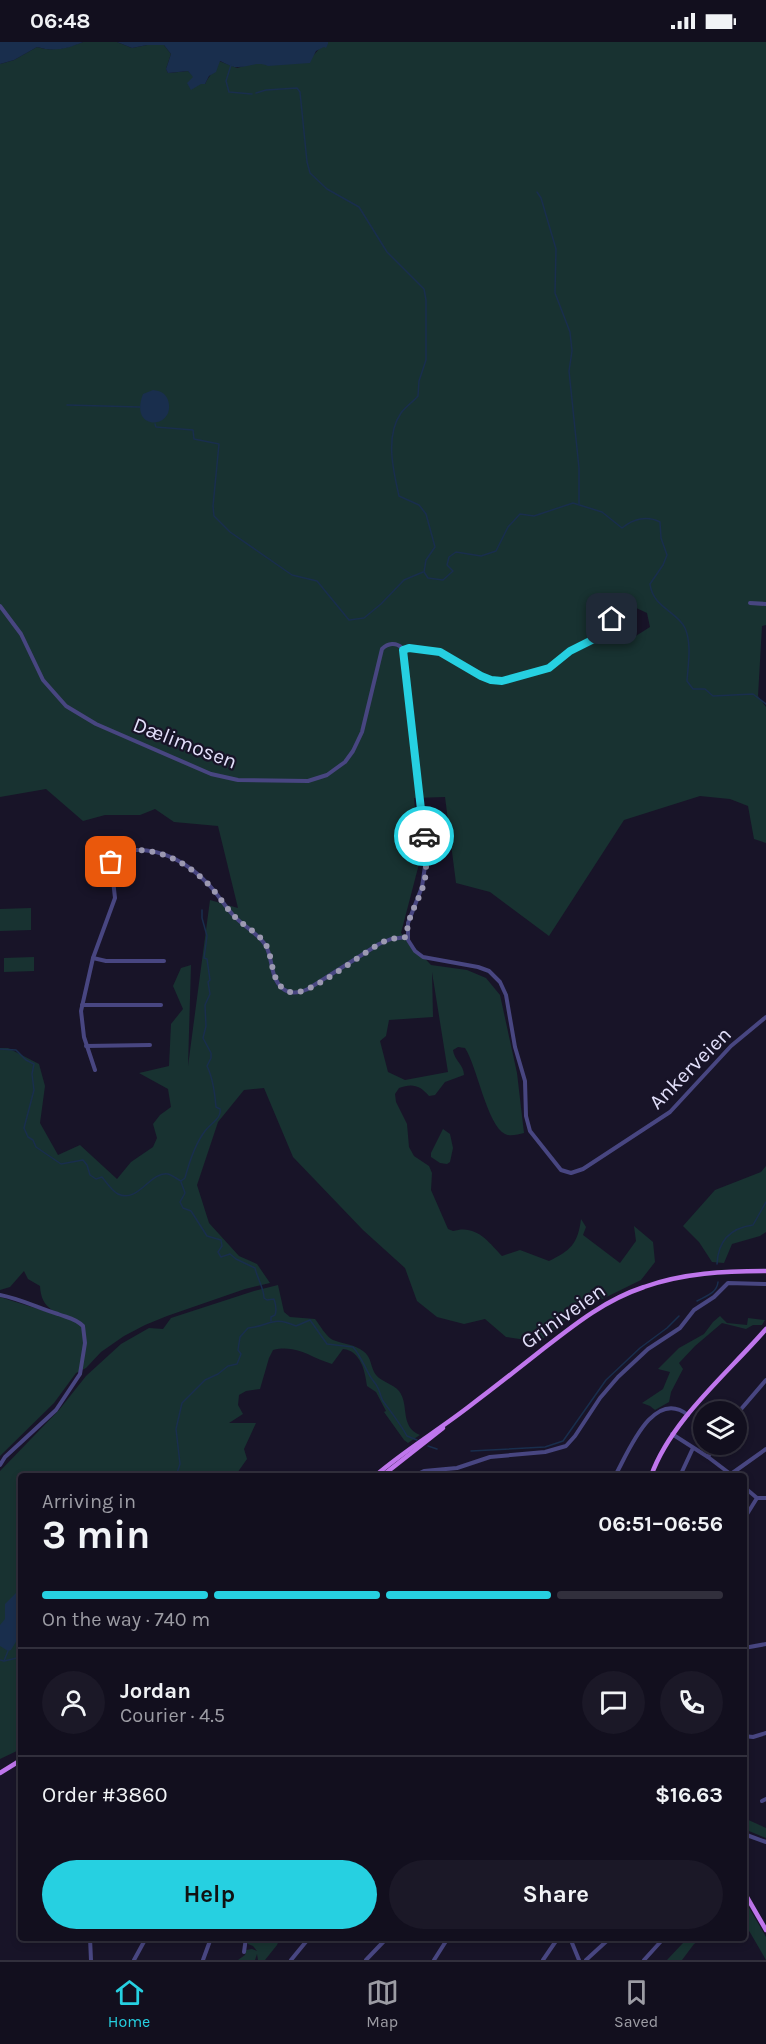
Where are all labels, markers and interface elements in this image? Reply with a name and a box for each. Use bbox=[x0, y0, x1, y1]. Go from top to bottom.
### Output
text: 06:48 bbox=[30, 8, 91, 34]
pin bbox=[586, 593, 637, 644]
icon: home bbox=[595, 602, 628, 635]
street label: Dælimosen bbox=[130, 712, 240, 774]
courier bbox=[394, 806, 454, 866]
icon: car bbox=[408, 820, 441, 853]
pin bbox=[85, 836, 136, 887]
icon: bag bbox=[94, 845, 127, 878]
street label: Ankerveien bbox=[644, 1022, 736, 1114]
street label: Griniveien bbox=[516, 1278, 610, 1354]
map controls bbox=[693, 1401, 747, 1455]
button: layers bbox=[693, 1401, 747, 1455]
text: Arriving in bbox=[42, 1490, 136, 1513]
text: 06:51–06:56 bbox=[598, 1511, 723, 1537]
text: 3 min bbox=[42, 1512, 150, 1558]
text: On the way · 740 m bbox=[42, 1608, 210, 1631]
button: person bbox=[42, 1671, 105, 1734]
button: chat bbox=[582, 1671, 645, 1734]
button: phone bbox=[660, 1671, 723, 1734]
text: Jordan bbox=[120, 1678, 191, 1704]
text: Courier · 4.5 bbox=[120, 1704, 225, 1727]
text: Order #3860 bbox=[42, 1782, 168, 1808]
text: $16.63 bbox=[655, 1782, 723, 1808]
button: Help bbox=[42, 1860, 377, 1929]
button: Share bbox=[389, 1860, 723, 1929]
tab: Home bbox=[108, 1976, 150, 2031]
tab: Map bbox=[366, 1976, 399, 2031]
tab: Saved bbox=[614, 1976, 658, 2031]

